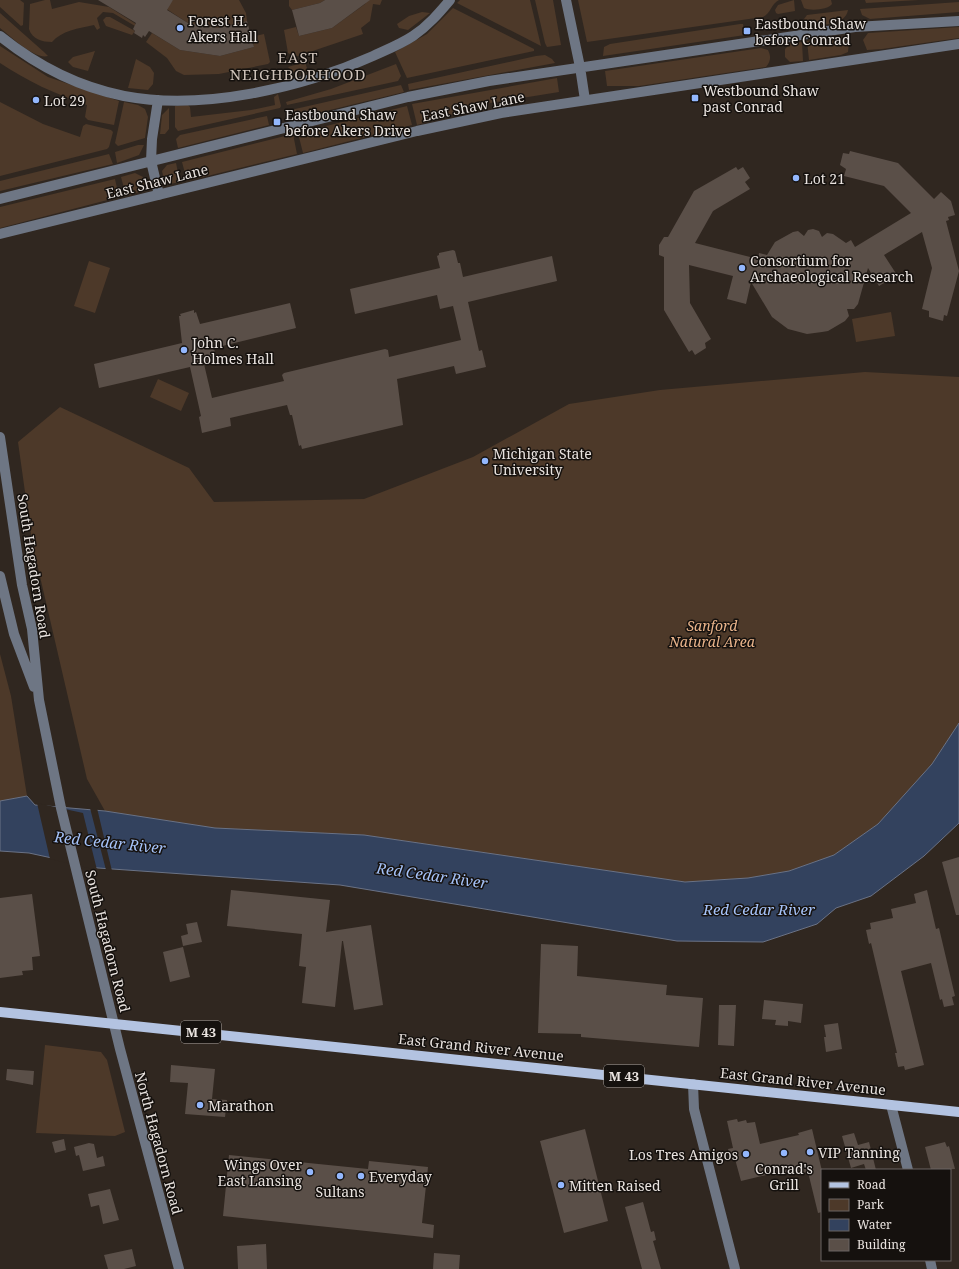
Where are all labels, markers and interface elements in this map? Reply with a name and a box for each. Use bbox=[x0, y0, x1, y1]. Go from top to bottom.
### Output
place label: Forest H. Akers Hall bbox=[188, 11, 258, 46]
place label: Eastbound Shaw before Conrad bbox=[755, 14, 867, 49]
marker: Forest H. Akers Hall bbox=[175, 23, 185, 33]
marker: Eastbound Shaw before Conrad bbox=[742, 26, 752, 36]
district label: EAST NEIGHBORHOOD bbox=[230, 47, 366, 84]
place label: Westbound Shaw past Conrad bbox=[703, 81, 820, 116]
street label: East Shaw Lane bbox=[420, 87, 526, 125]
place label: Lot 29 bbox=[44, 91, 85, 110]
marker: Westbound Shaw past Conrad bbox=[690, 93, 700, 103]
marker: Lot 29 bbox=[31, 95, 41, 105]
place label: Eastbound Shaw before Akers Drive bbox=[285, 105, 411, 140]
marker: Eastbound Shaw before Akers Drive bbox=[272, 117, 282, 127]
street label: East Shaw Lane bbox=[104, 159, 210, 203]
place label: Lot 21 bbox=[804, 169, 845, 188]
marker: Lot 21 bbox=[791, 173, 801, 183]
place label: Consortium for Archaeological Research bbox=[750, 251, 914, 286]
marker: Consortium for Archaeological Research bbox=[737, 263, 747, 273]
place label: John C. Holmes Hall bbox=[191, 333, 275, 368]
marker: John C. Holmes Hall bbox=[179, 345, 189, 355]
place label: Michigan State University bbox=[493, 444, 592, 479]
marker: Michigan State University bbox=[480, 456, 490, 466]
street label: South Hagadorn Road bbox=[13, 492, 55, 640]
park label: Sanford Natural Area bbox=[668, 616, 756, 651]
water label: Red Cedar River bbox=[52, 826, 168, 858]
water label: Red Cedar River bbox=[374, 857, 490, 893]
street label: South Hagadorn Road bbox=[81, 868, 135, 1015]
water label: Red Cedar River bbox=[702, 899, 816, 919]
road number: M 43 bbox=[181, 1021, 221, 1043]
street label: East Grand River Avenue bbox=[397, 1029, 565, 1065]
street label: East Grand River Avenue bbox=[719, 1063, 887, 1099]
road number: M 43 bbox=[604, 1065, 644, 1087]
street label: North Hagadorn Road bbox=[131, 1070, 187, 1217]
place label: Marathon bbox=[208, 1096, 274, 1115]
marker: Marathon bbox=[195, 1100, 205, 1110]
place label: VIP Tanning bbox=[818, 1143, 900, 1162]
place label: Los Tres Amigos bbox=[629, 1145, 738, 1164]
marker: VIP Tanning bbox=[805, 1147, 815, 1157]
marker: Conrad's Grill bbox=[779, 1148, 789, 1158]
marker: Los Tres Amigos bbox=[741, 1149, 751, 1159]
place label: Wings Over East Lansing bbox=[218, 1155, 302, 1190]
place label: Conrad's Grill bbox=[755, 1159, 813, 1194]
marker: Wings Over East Lansing bbox=[305, 1167, 315, 1177]
place label: Everyday bbox=[369, 1167, 432, 1186]
legend bbox=[821, 1169, 951, 1261]
marker: Sultans bbox=[335, 1171, 345, 1181]
marker: Everyday bbox=[356, 1171, 366, 1181]
place label: Mitten Raised bbox=[569, 1176, 661, 1195]
text: Road bbox=[857, 1176, 887, 1193]
marker: Mitten Raised bbox=[556, 1180, 566, 1190]
place label: Sultans bbox=[316, 1182, 365, 1201]
text: Park bbox=[857, 1196, 885, 1213]
text: Water bbox=[857, 1216, 892, 1233]
text: Building bbox=[857, 1236, 906, 1253]

